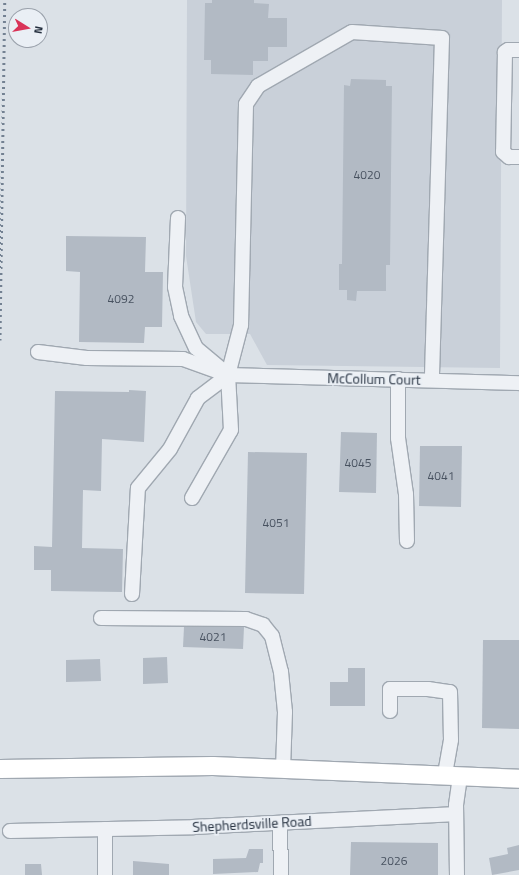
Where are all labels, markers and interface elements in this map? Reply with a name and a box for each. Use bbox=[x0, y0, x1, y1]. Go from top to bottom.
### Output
north arrow bbox=[8, 8, 48, 48]
text: N bbox=[30, 25, 47, 35]
house number: 4020 bbox=[354, 168, 380, 182]
house number: 4092 bbox=[108, 292, 134, 306]
street label: McCollum Court bbox=[327, 370, 421, 388]
house number: 4045 bbox=[345, 456, 371, 470]
house number: 4041 bbox=[428, 469, 454, 483]
house number: 4051 bbox=[263, 516, 289, 530]
house number: 4021 bbox=[200, 630, 226, 644]
street label: Shepherdsville Road bbox=[192, 812, 312, 836]
house number: 2026 bbox=[381, 854, 407, 868]

